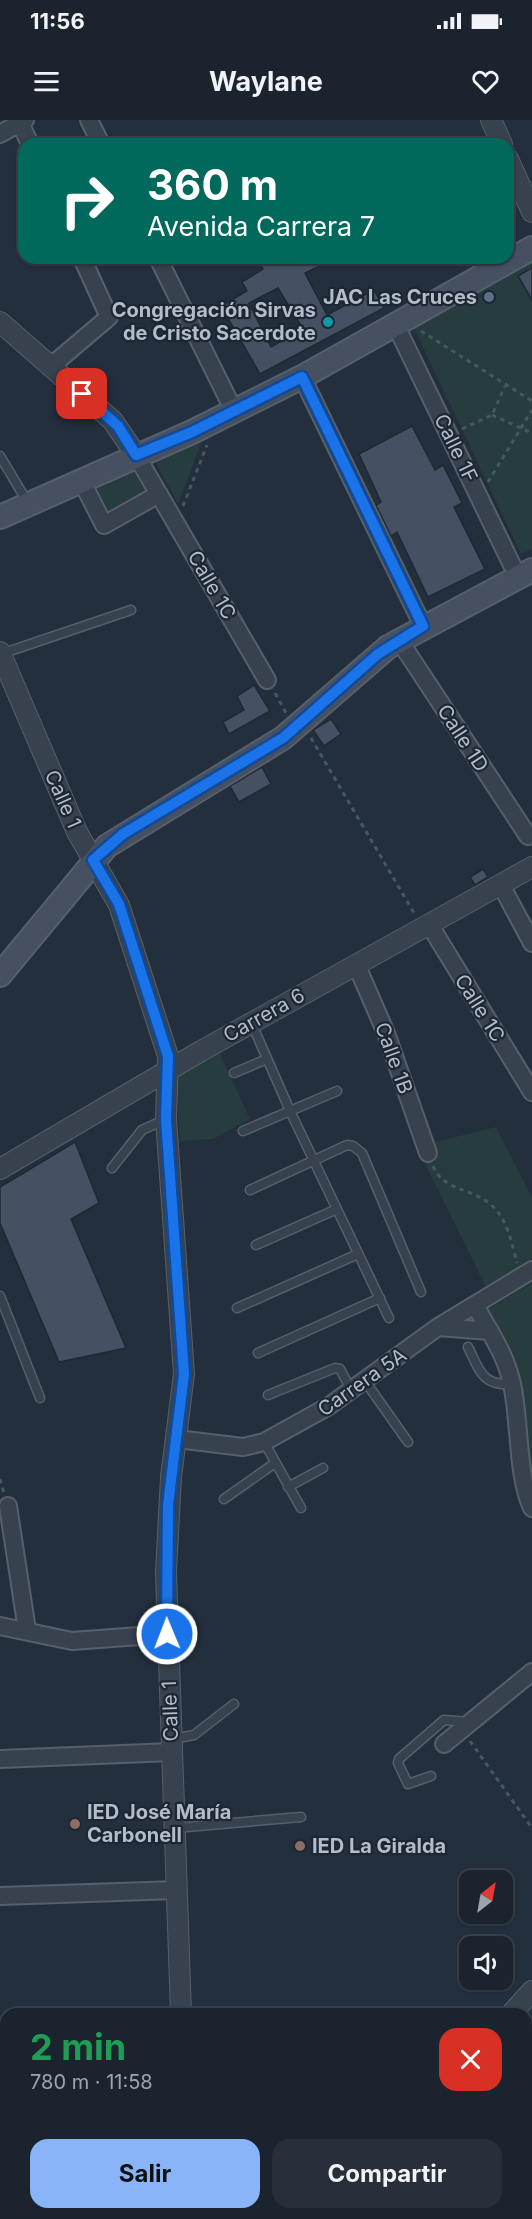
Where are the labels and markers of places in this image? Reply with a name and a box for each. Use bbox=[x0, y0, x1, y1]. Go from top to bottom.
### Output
place label: JAC Las Cruces bbox=[323, 285, 477, 309]
marker: JAC Las Cruces bbox=[482, 290, 496, 304]
place label: Congregación Sirvas de Cristo Sacerdote bbox=[112, 298, 316, 345]
marker: Congregación Sirvas de Cristo Sacerdote bbox=[321, 315, 335, 329]
pin bbox=[56, 368, 107, 419]
place label: IED José María Carbonell bbox=[87, 1800, 231, 1847]
marker: IED José María Carbonell bbox=[68, 1817, 82, 1831]
place label: IED La Giralda bbox=[312, 1834, 446, 1858]
marker: IED La Giralda bbox=[293, 1839, 307, 1853]

